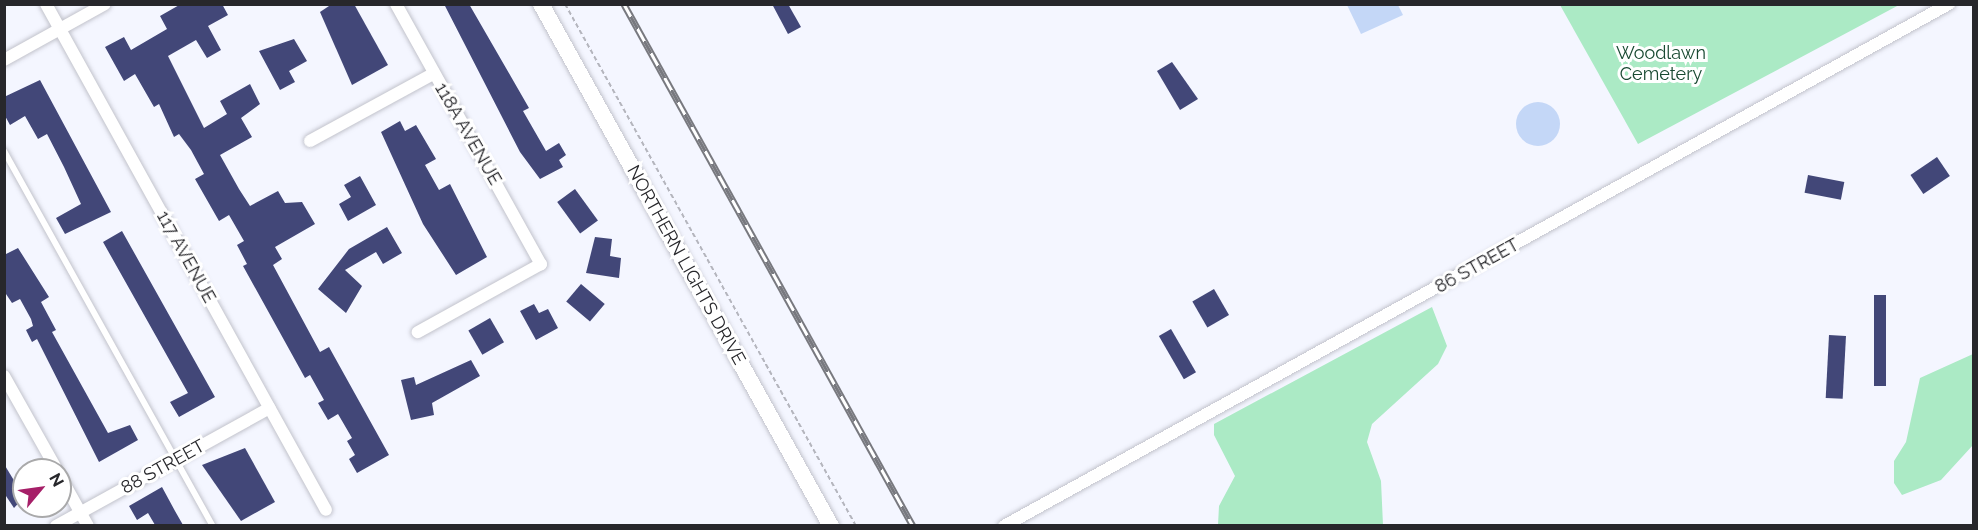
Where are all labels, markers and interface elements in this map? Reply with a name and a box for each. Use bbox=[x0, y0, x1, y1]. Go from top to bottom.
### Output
park label: Woodlawn Cemetery bbox=[1616, 43, 1706, 86]
street label: 118A AVENUE bbox=[430, 79, 506, 189]
street label: NORTHERN LIGHTS DRIVE bbox=[622, 162, 750, 368]
street label: 117 AVENUE bbox=[152, 207, 220, 307]
street label: 86 STREET bbox=[1431, 234, 1523, 298]
street label: 88 STREET bbox=[117, 435, 209, 499]
north arrow bbox=[12, 458, 72, 518]
text: N bbox=[45, 470, 68, 490]

